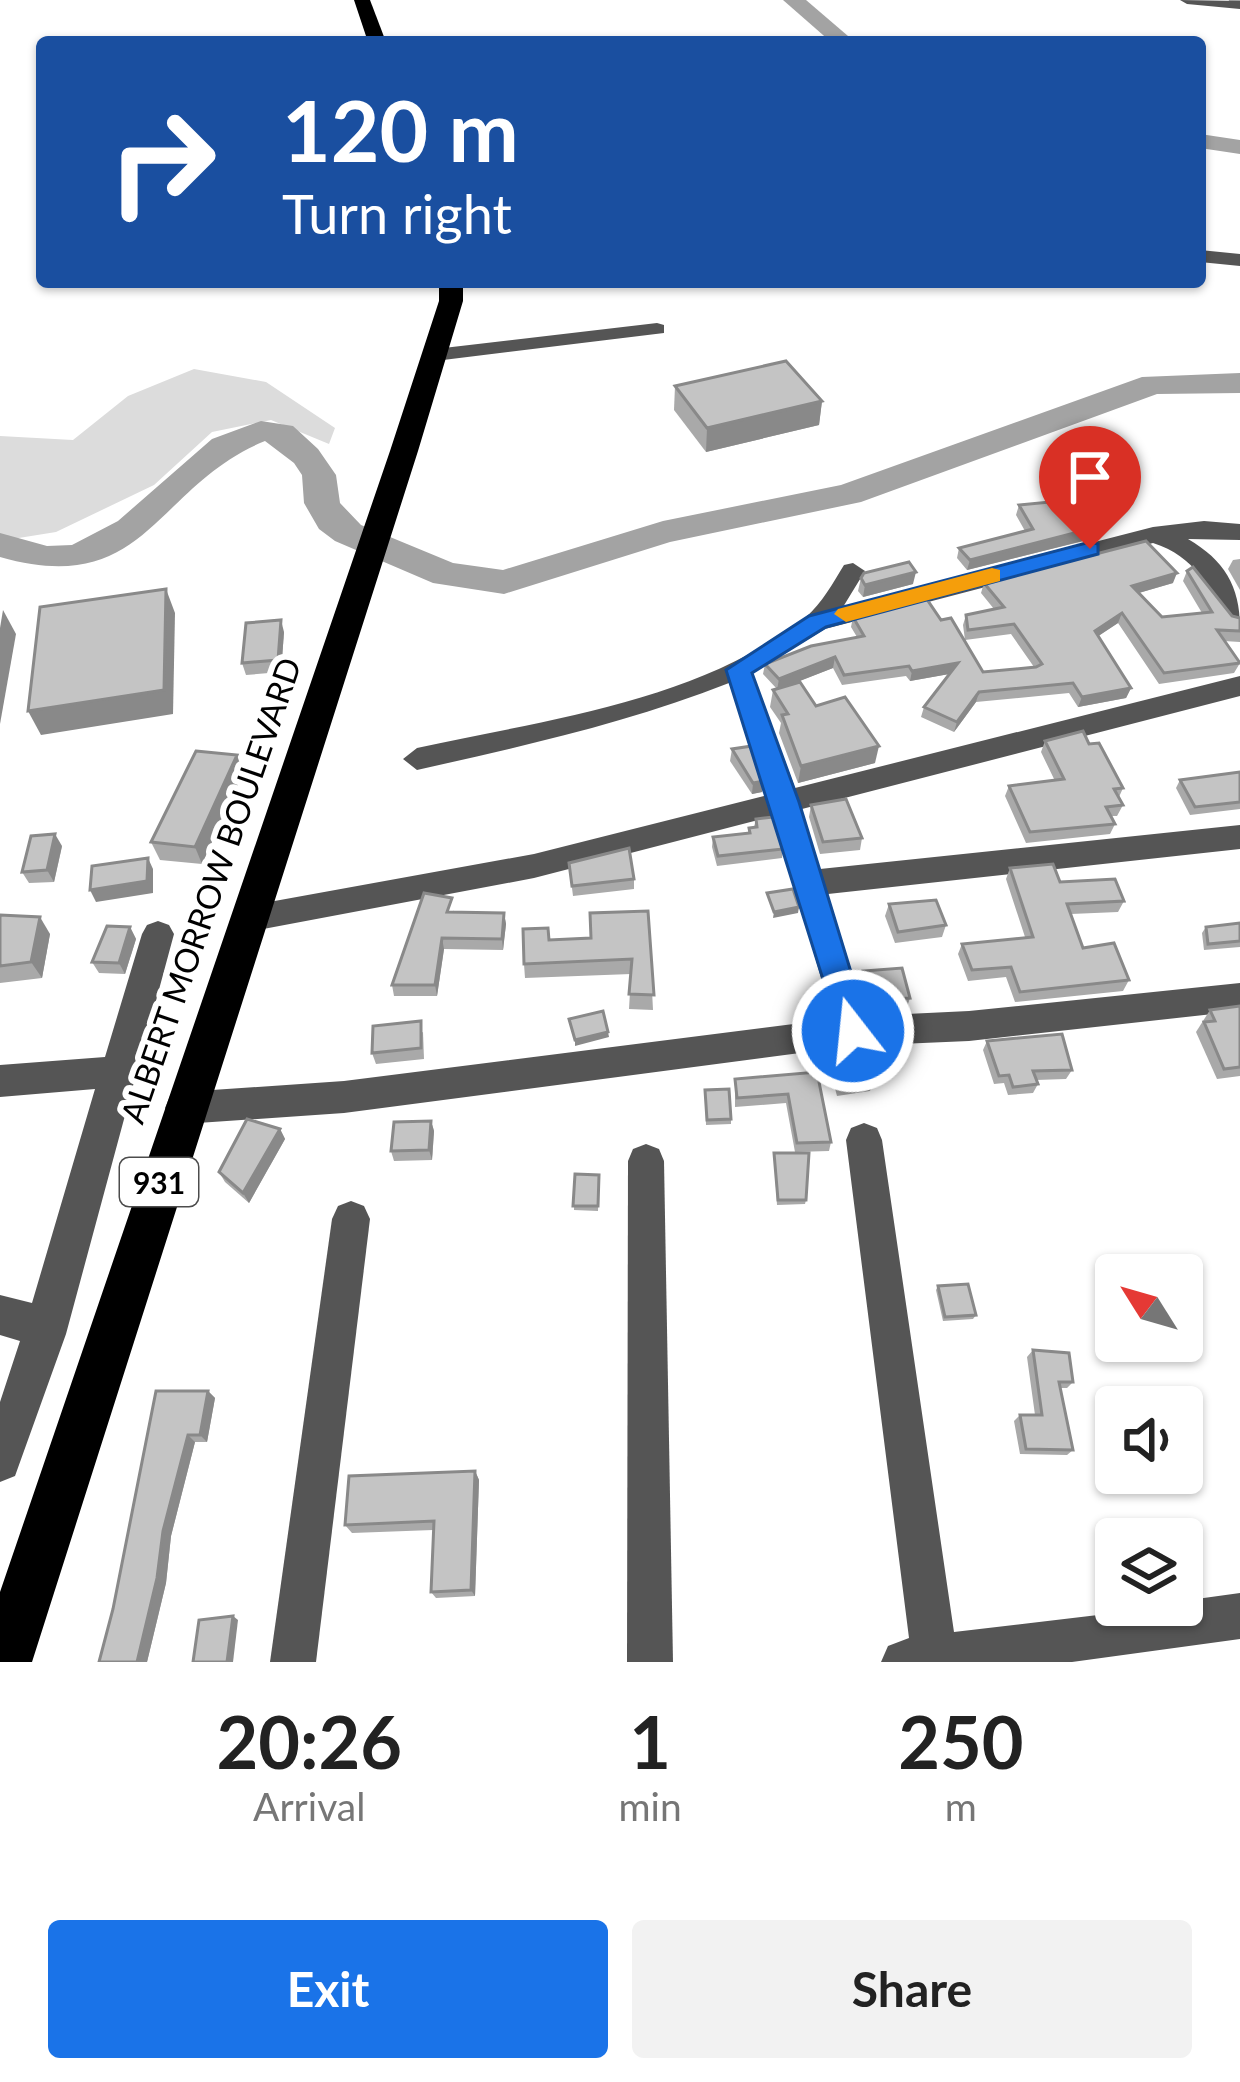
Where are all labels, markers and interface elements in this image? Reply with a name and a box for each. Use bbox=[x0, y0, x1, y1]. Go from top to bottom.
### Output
text: 120 m bbox=[282, 79, 519, 180]
icon: right bbox=[84, 84, 240, 240]
text: Turn right bbox=[282, 181, 512, 246]
pin bbox=[1039, 426, 1141, 549]
icon: arrive bbox=[1057, 444, 1123, 510]
street label: ALBERT MORROW BOULEVARD bbox=[111, 652, 309, 1128]
position arrow bbox=[790, 968, 916, 1094]
road number: 931 bbox=[120, 1158, 198, 1206]
north arrow bbox=[1095, 1254, 1203, 1362]
map controls bbox=[1095, 1254, 1203, 1626]
button: sound bbox=[1095, 1386, 1203, 1494]
button: layers bbox=[1095, 1518, 1203, 1626]
text: 20:26 bbox=[216, 1698, 402, 1784]
text: 1 bbox=[629, 1698, 671, 1784]
text: 250 bbox=[898, 1698, 1023, 1784]
text: Arrival bbox=[253, 1783, 365, 1829]
text: min bbox=[619, 1783, 682, 1829]
text: m bbox=[945, 1783, 977, 1829]
button: Exit bbox=[48, 1920, 608, 2058]
button: Share bbox=[632, 1920, 1192, 2058]

